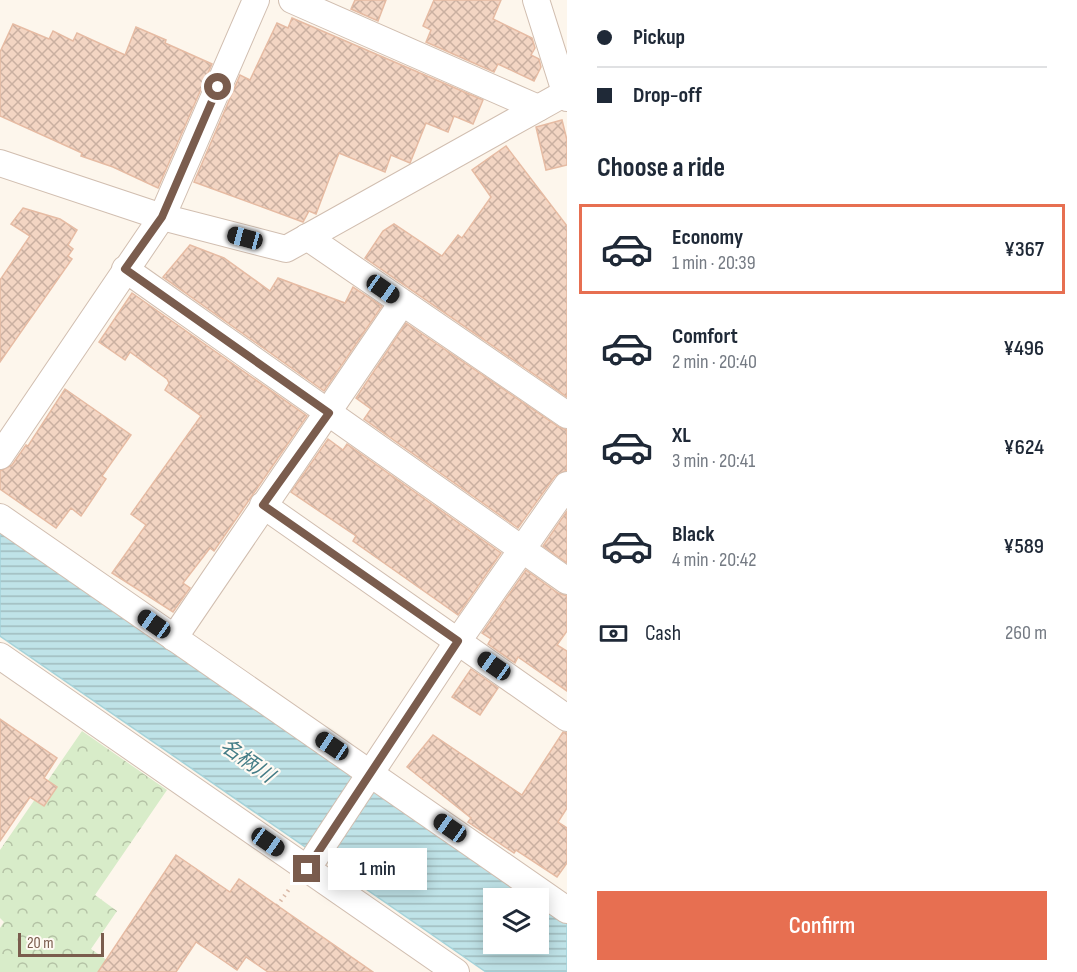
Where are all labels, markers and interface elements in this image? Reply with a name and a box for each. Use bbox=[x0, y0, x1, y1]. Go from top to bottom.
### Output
text: Pickup bbox=[633, 24, 685, 51]
route start bbox=[204, 73, 231, 100]
text: Drop-off bbox=[633, 82, 702, 109]
text: Choose a ride bbox=[597, 152, 725, 184]
icon: car bbox=[600, 222, 654, 276]
text: Economy bbox=[672, 224, 743, 251]
car bbox=[225, 225, 265, 251]
text: ¥367 bbox=[1004, 236, 1044, 263]
text: 1 min · 20:39 bbox=[672, 251, 756, 275]
car bbox=[363, 271, 403, 307]
icon: car bbox=[600, 321, 654, 375]
text: Comfort bbox=[672, 323, 738, 350]
text: ¥496 bbox=[1003, 335, 1044, 362]
text: 2 min · 20:40 bbox=[672, 350, 757, 374]
icon: car bbox=[600, 420, 654, 474]
text: XL bbox=[672, 422, 691, 449]
text: ¥624 bbox=[1004, 434, 1044, 461]
text: 3 min · 20:41 bbox=[672, 449, 755, 473]
icon: car bbox=[600, 519, 654, 573]
text: Black bbox=[672, 521, 714, 548]
text: ¥589 bbox=[1003, 533, 1044, 560]
text: 4 min · 20:42 bbox=[672, 548, 756, 572]
car bbox=[134, 606, 174, 642]
icon: cash bbox=[597, 617, 630, 650]
text: Cash bbox=[645, 620, 681, 647]
text: 260 m bbox=[1005, 621, 1047, 645]
car bbox=[474, 648, 514, 684]
car bbox=[312, 728, 352, 764]
water label: 名柄川 bbox=[216, 734, 280, 789]
car bbox=[430, 810, 470, 846]
car bbox=[248, 824, 288, 860]
callout: 1 min bbox=[328, 848, 427, 890]
route end bbox=[293, 855, 320, 882]
text: 1 min bbox=[359, 857, 396, 881]
map controls bbox=[483, 888, 549, 954]
button: layers bbox=[483, 888, 549, 954]
button: Confirm bbox=[597, 891, 1047, 960]
scale bar bbox=[18, 930, 104, 958]
text: 20 m bbox=[27, 934, 54, 953]

